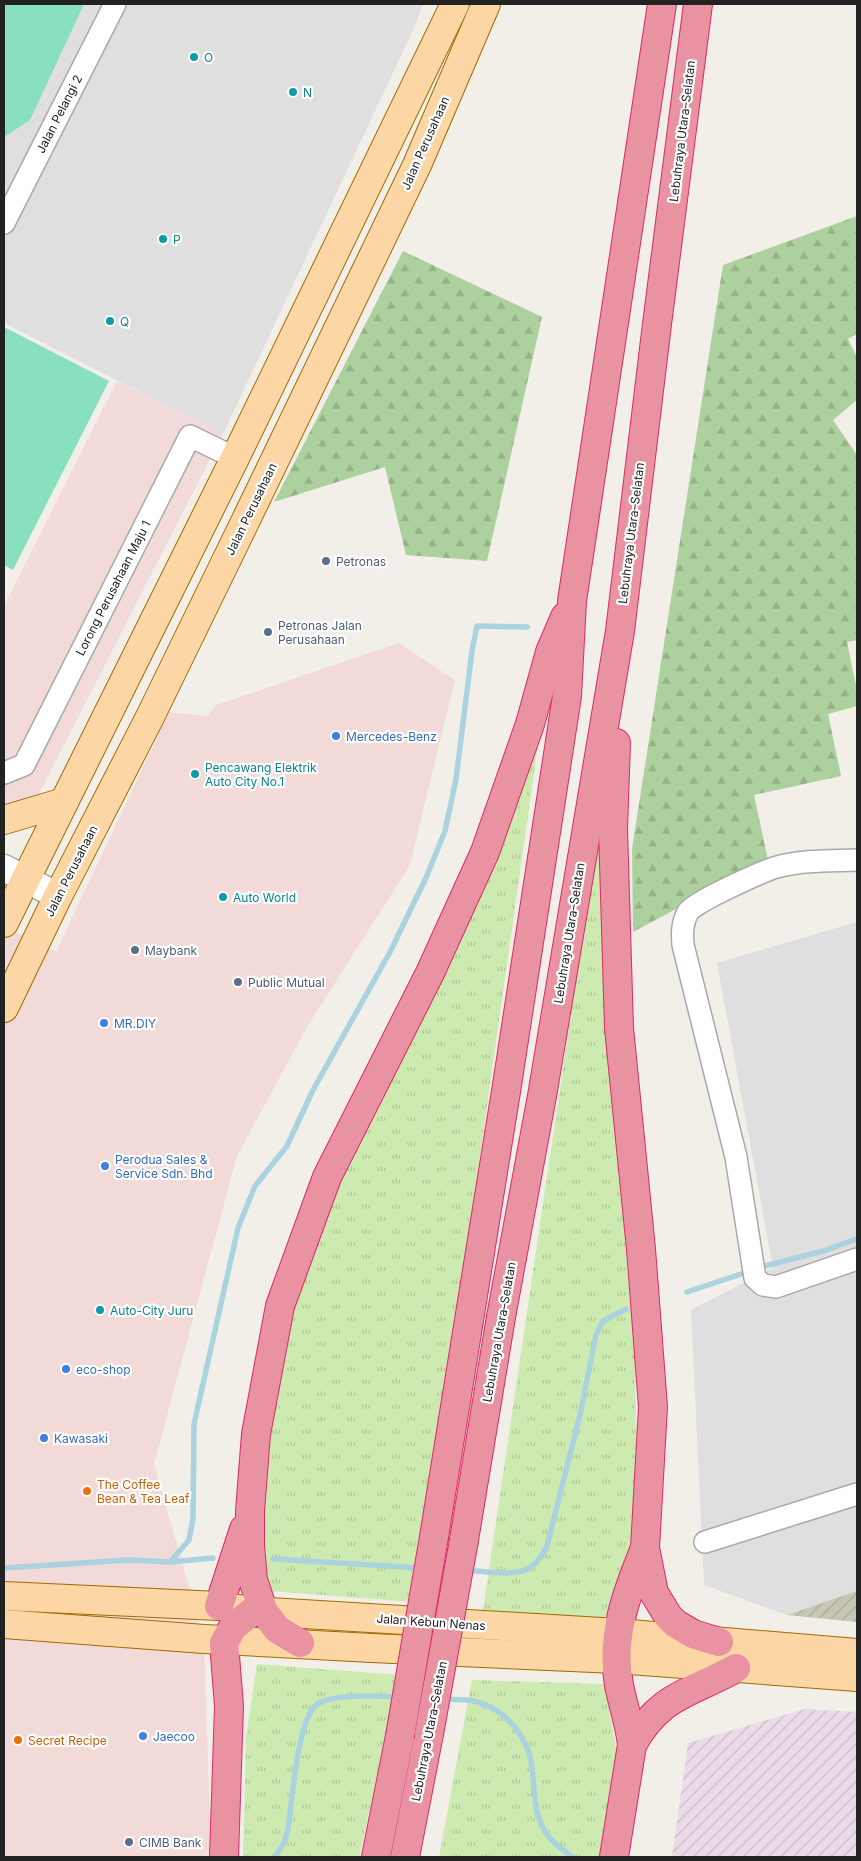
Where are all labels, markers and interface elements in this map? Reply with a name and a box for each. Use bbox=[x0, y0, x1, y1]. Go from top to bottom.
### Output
place label: O bbox=[204, 50, 213, 65]
marker: O bbox=[188, 51, 200, 63]
street label: Lebuhraya Utara–Selatan bbox=[666, 59, 698, 203]
street label: Jalan Pelangi 2 bbox=[33, 72, 85, 156]
place label: N bbox=[303, 85, 312, 100]
marker: N bbox=[287, 86, 299, 98]
street label: Jalan Perusahaan bbox=[398, 94, 452, 192]
place label: P bbox=[173, 232, 181, 247]
marker: P bbox=[157, 233, 169, 245]
place label: Q bbox=[120, 314, 129, 329]
marker: Q bbox=[104, 315, 116, 327]
street label: Jalan Perusahaan bbox=[222, 460, 280, 558]
street label: Lebuhraya Utara–Selatan bbox=[615, 461, 647, 605]
street label: Lorong Perusahaan Maju 1 bbox=[72, 518, 154, 658]
place label: Petronas bbox=[336, 554, 386, 569]
marker: Petronas bbox=[320, 555, 332, 567]
place label: Petronas Jalan Perusahaan bbox=[278, 618, 362, 647]
marker: Petronas Jalan Perusahaan bbox=[262, 626, 274, 638]
place label: Mercedes-Benz bbox=[346, 729, 437, 744]
marker: Mercedes-Benz bbox=[330, 730, 342, 742]
place label: Pencawang Elektrik Auto City No.1 bbox=[205, 760, 317, 789]
marker: Pencawang Elektrik Auto City No.1 bbox=[189, 768, 201, 780]
street label: Jalan Perusahaan bbox=[41, 823, 101, 919]
street label: Lebuhraya Utara–Selatan bbox=[550, 862, 588, 1004]
place label: Auto World bbox=[233, 890, 296, 905]
marker: Auto World bbox=[217, 891, 229, 903]
place label: Maybank bbox=[145, 943, 197, 958]
marker: Maybank bbox=[129, 944, 141, 956]
place label: Public Mutual bbox=[248, 975, 325, 990]
marker: Public Mutual bbox=[232, 976, 244, 988]
place label: MR.DIY bbox=[114, 1016, 156, 1031]
marker: MR.DIY bbox=[98, 1017, 110, 1029]
place label: Perodua Sales & Service Sdn. Bhd bbox=[115, 1152, 213, 1181]
marker: Perodua Sales & Service Sdn. Bhd bbox=[99, 1160, 111, 1172]
street label: Lebuhraya Utara–Selatan bbox=[479, 1261, 519, 1403]
place label: Auto-City Juru bbox=[110, 1303, 193, 1318]
marker: Auto-City Juru bbox=[94, 1304, 106, 1316]
place label: eco-shop bbox=[76, 1362, 131, 1377]
marker: eco-shop bbox=[60, 1363, 72, 1375]
place label: Kawasaki bbox=[54, 1431, 108, 1446]
marker: Kawasaki bbox=[38, 1432, 50, 1444]
place label: The Coffee Bean & Tea Leaf bbox=[97, 1477, 190, 1506]
marker: The Coffee Bean & Tea Leaf bbox=[81, 1485, 93, 1497]
street label: Jalan Kebun Nenas bbox=[376, 1611, 486, 1633]
street label: Lebuhraya Utara–Selatan bbox=[408, 1660, 450, 1802]
place label: Jaecoo bbox=[153, 1729, 195, 1744]
marker: Jaecoo bbox=[137, 1730, 149, 1742]
place label: Secret Recipe bbox=[28, 1733, 107, 1748]
marker: Secret Recipe bbox=[12, 1734, 24, 1746]
place label: CIMB Bank bbox=[139, 1835, 202, 1850]
marker: CIMB Bank bbox=[123, 1836, 135, 1848]

